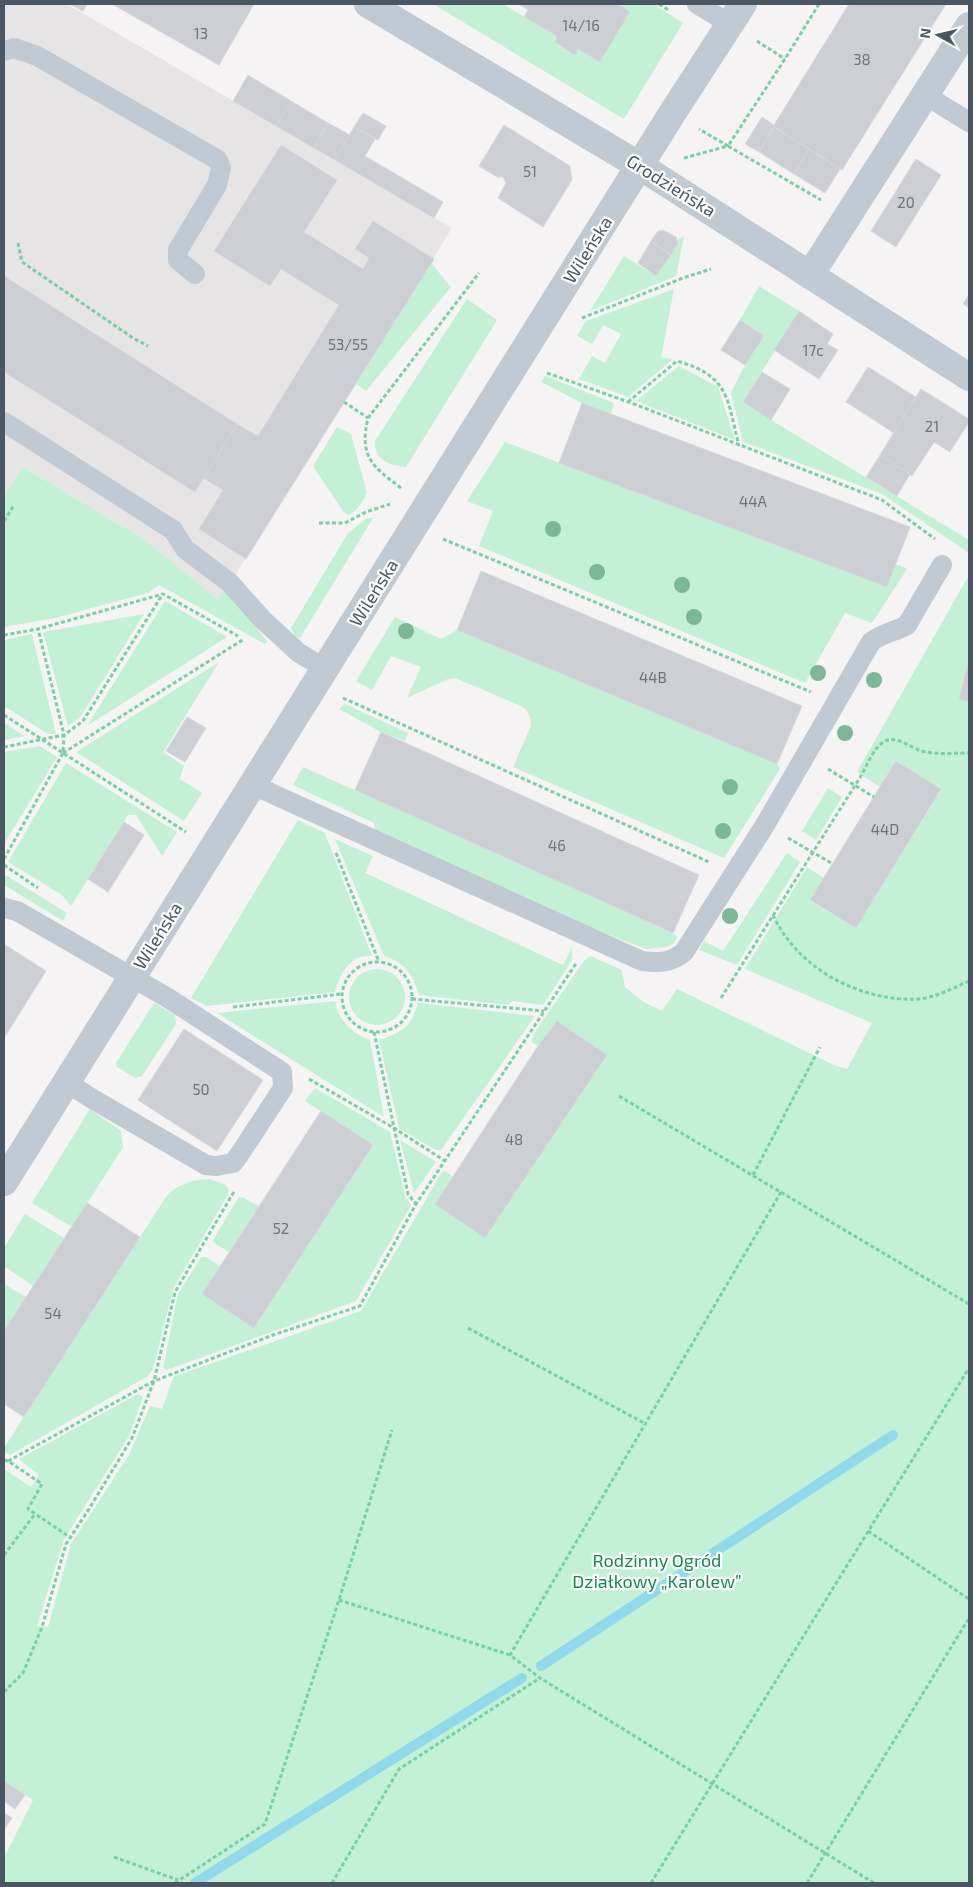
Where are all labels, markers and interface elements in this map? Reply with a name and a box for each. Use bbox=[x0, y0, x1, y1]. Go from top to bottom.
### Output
north arrow bbox=[913, 10, 963, 60]
house number: 14/16 bbox=[562, 16, 600, 34]
house number: 13 bbox=[194, 24, 208, 42]
text: N bbox=[916, 27, 934, 39]
house number: 38 bbox=[853, 50, 871, 68]
street label: Grodzieńska bbox=[623, 149, 720, 221]
house number: 51 bbox=[523, 162, 537, 180]
house number: 20 bbox=[897, 193, 915, 211]
street label: Wileńska bbox=[558, 212, 616, 287]
house number: 53/55 bbox=[328, 335, 368, 353]
house number: 17c bbox=[803, 341, 824, 359]
house number: 21 bbox=[925, 417, 939, 435]
house number: 44A bbox=[739, 492, 768, 510]
street label: Wileńska bbox=[344, 555, 402, 630]
house number: 44B bbox=[639, 668, 667, 686]
house number: 44D bbox=[871, 820, 899, 838]
house number: 46 bbox=[548, 836, 566, 854]
street label: Wileńska bbox=[128, 898, 186, 973]
house number: 50 bbox=[192, 1080, 210, 1098]
house number: 48 bbox=[505, 1130, 523, 1148]
house number: 52 bbox=[273, 1219, 289, 1237]
house number: 54 bbox=[44, 1304, 62, 1322]
park label: Rodzinny Ogród Działkowy „Karolew” bbox=[572, 1549, 742, 1592]

